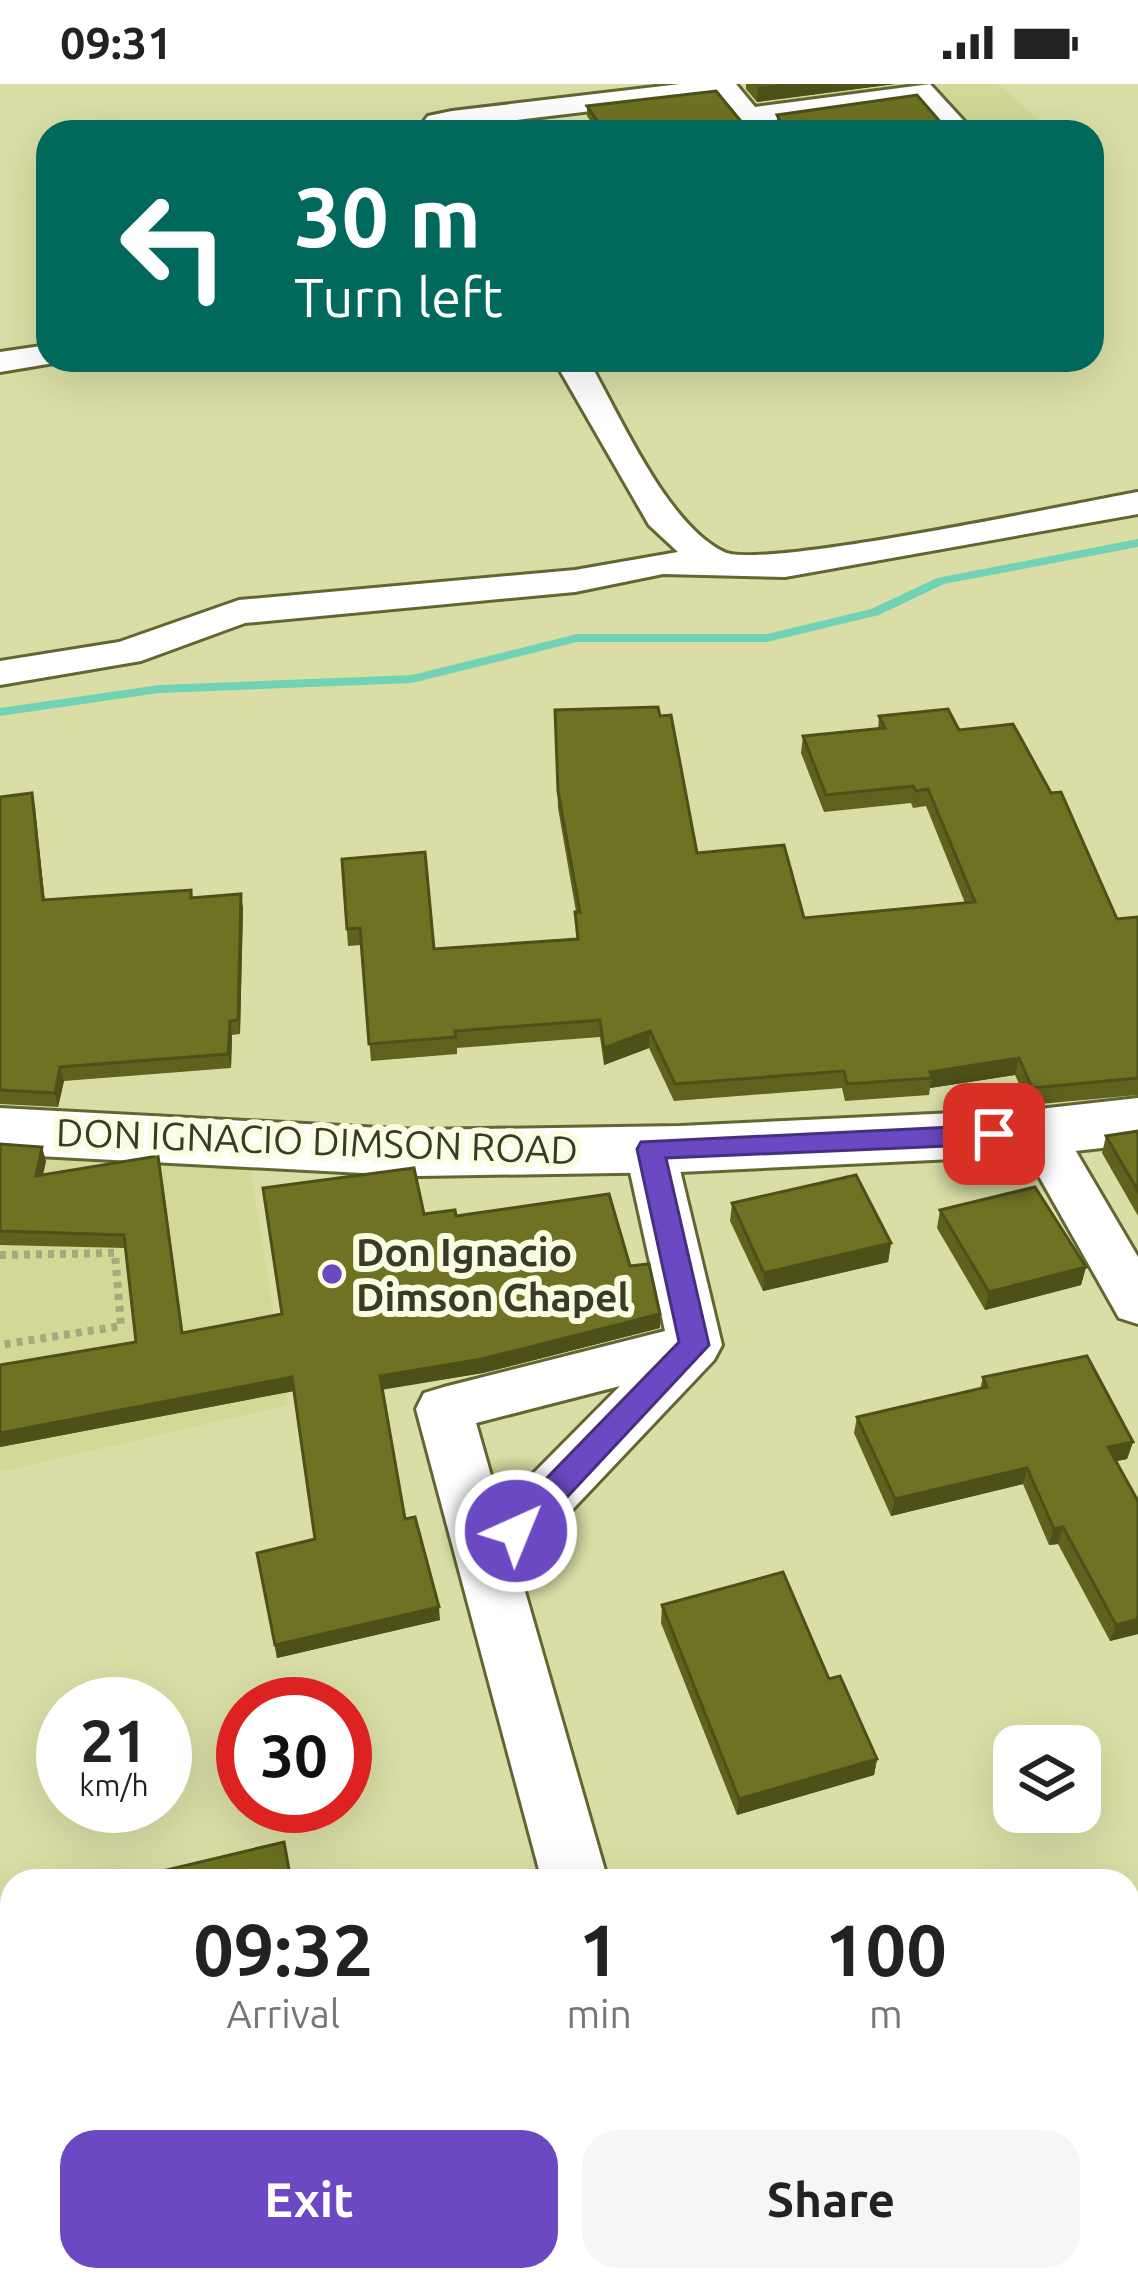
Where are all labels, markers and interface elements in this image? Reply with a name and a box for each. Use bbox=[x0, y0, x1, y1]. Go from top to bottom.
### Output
text: 09:31 bbox=[60, 17, 173, 68]
icon: left bbox=[96, 168, 252, 324]
text: 30 m bbox=[294, 169, 481, 263]
text: Turn left bbox=[294, 267, 503, 327]
pin bbox=[943, 1083, 1045, 1185]
icon: arrive bbox=[961, 1101, 1027, 1167]
street label: DON IGNACIO DIMSON ROAD bbox=[55, 1110, 579, 1171]
place label: Don Ignacio Dimson Chapel bbox=[356, 1230, 630, 1318]
marker: Don Ignacio Dimson Chapel bbox=[319, 1261, 345, 1287]
position arrow bbox=[453, 1468, 579, 1594]
speed limit sign: 30 bbox=[216, 1677, 372, 1833]
text: 21 bbox=[80, 1706, 148, 1773]
map controls bbox=[993, 1725, 1101, 1833]
button: layers bbox=[993, 1725, 1101, 1833]
text: km/h bbox=[79, 1768, 149, 1802]
text: 09:32 bbox=[193, 1909, 373, 1990]
text: 1 bbox=[579, 1909, 619, 1990]
text: 100 bbox=[825, 1909, 947, 1990]
text: Arrival bbox=[226, 1992, 340, 2035]
text: min bbox=[566, 1992, 632, 2035]
text: m bbox=[869, 1992, 903, 2035]
button: Exit bbox=[60, 2130, 558, 2268]
button: Share bbox=[582, 2130, 1080, 2268]

